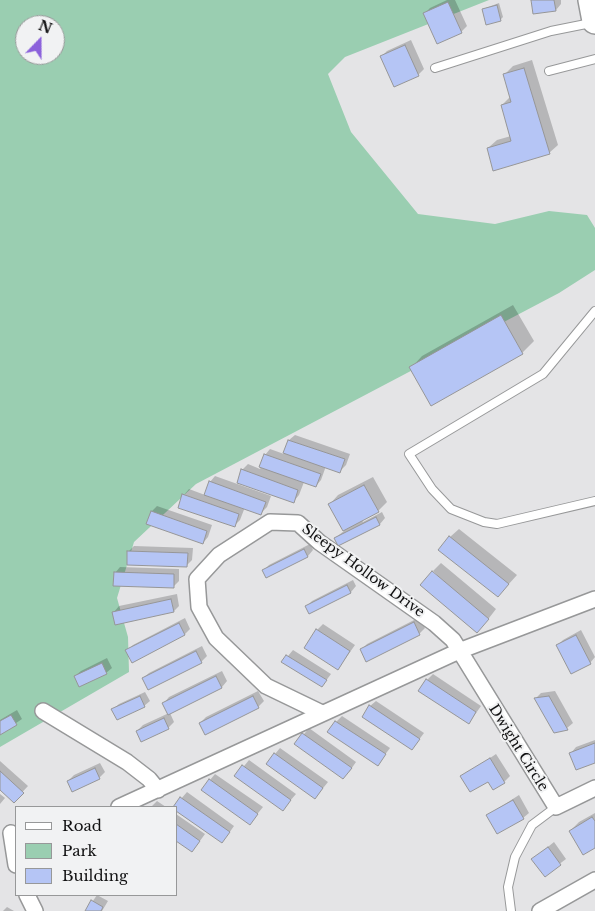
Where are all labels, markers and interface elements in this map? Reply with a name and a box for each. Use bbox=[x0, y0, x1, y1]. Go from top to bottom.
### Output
north arrow bbox=[15, 15, 65, 65]
text: N bbox=[36, 16, 55, 38]
street label: Sleepy Hollow Drive bbox=[298, 521, 428, 621]
street label: Dwight Circle bbox=[485, 702, 551, 794]
legend bbox=[15, 806, 178, 896]
text: Road bbox=[62, 816, 102, 835]
text: Park bbox=[62, 841, 97, 860]
text: Building bbox=[62, 866, 128, 885]

